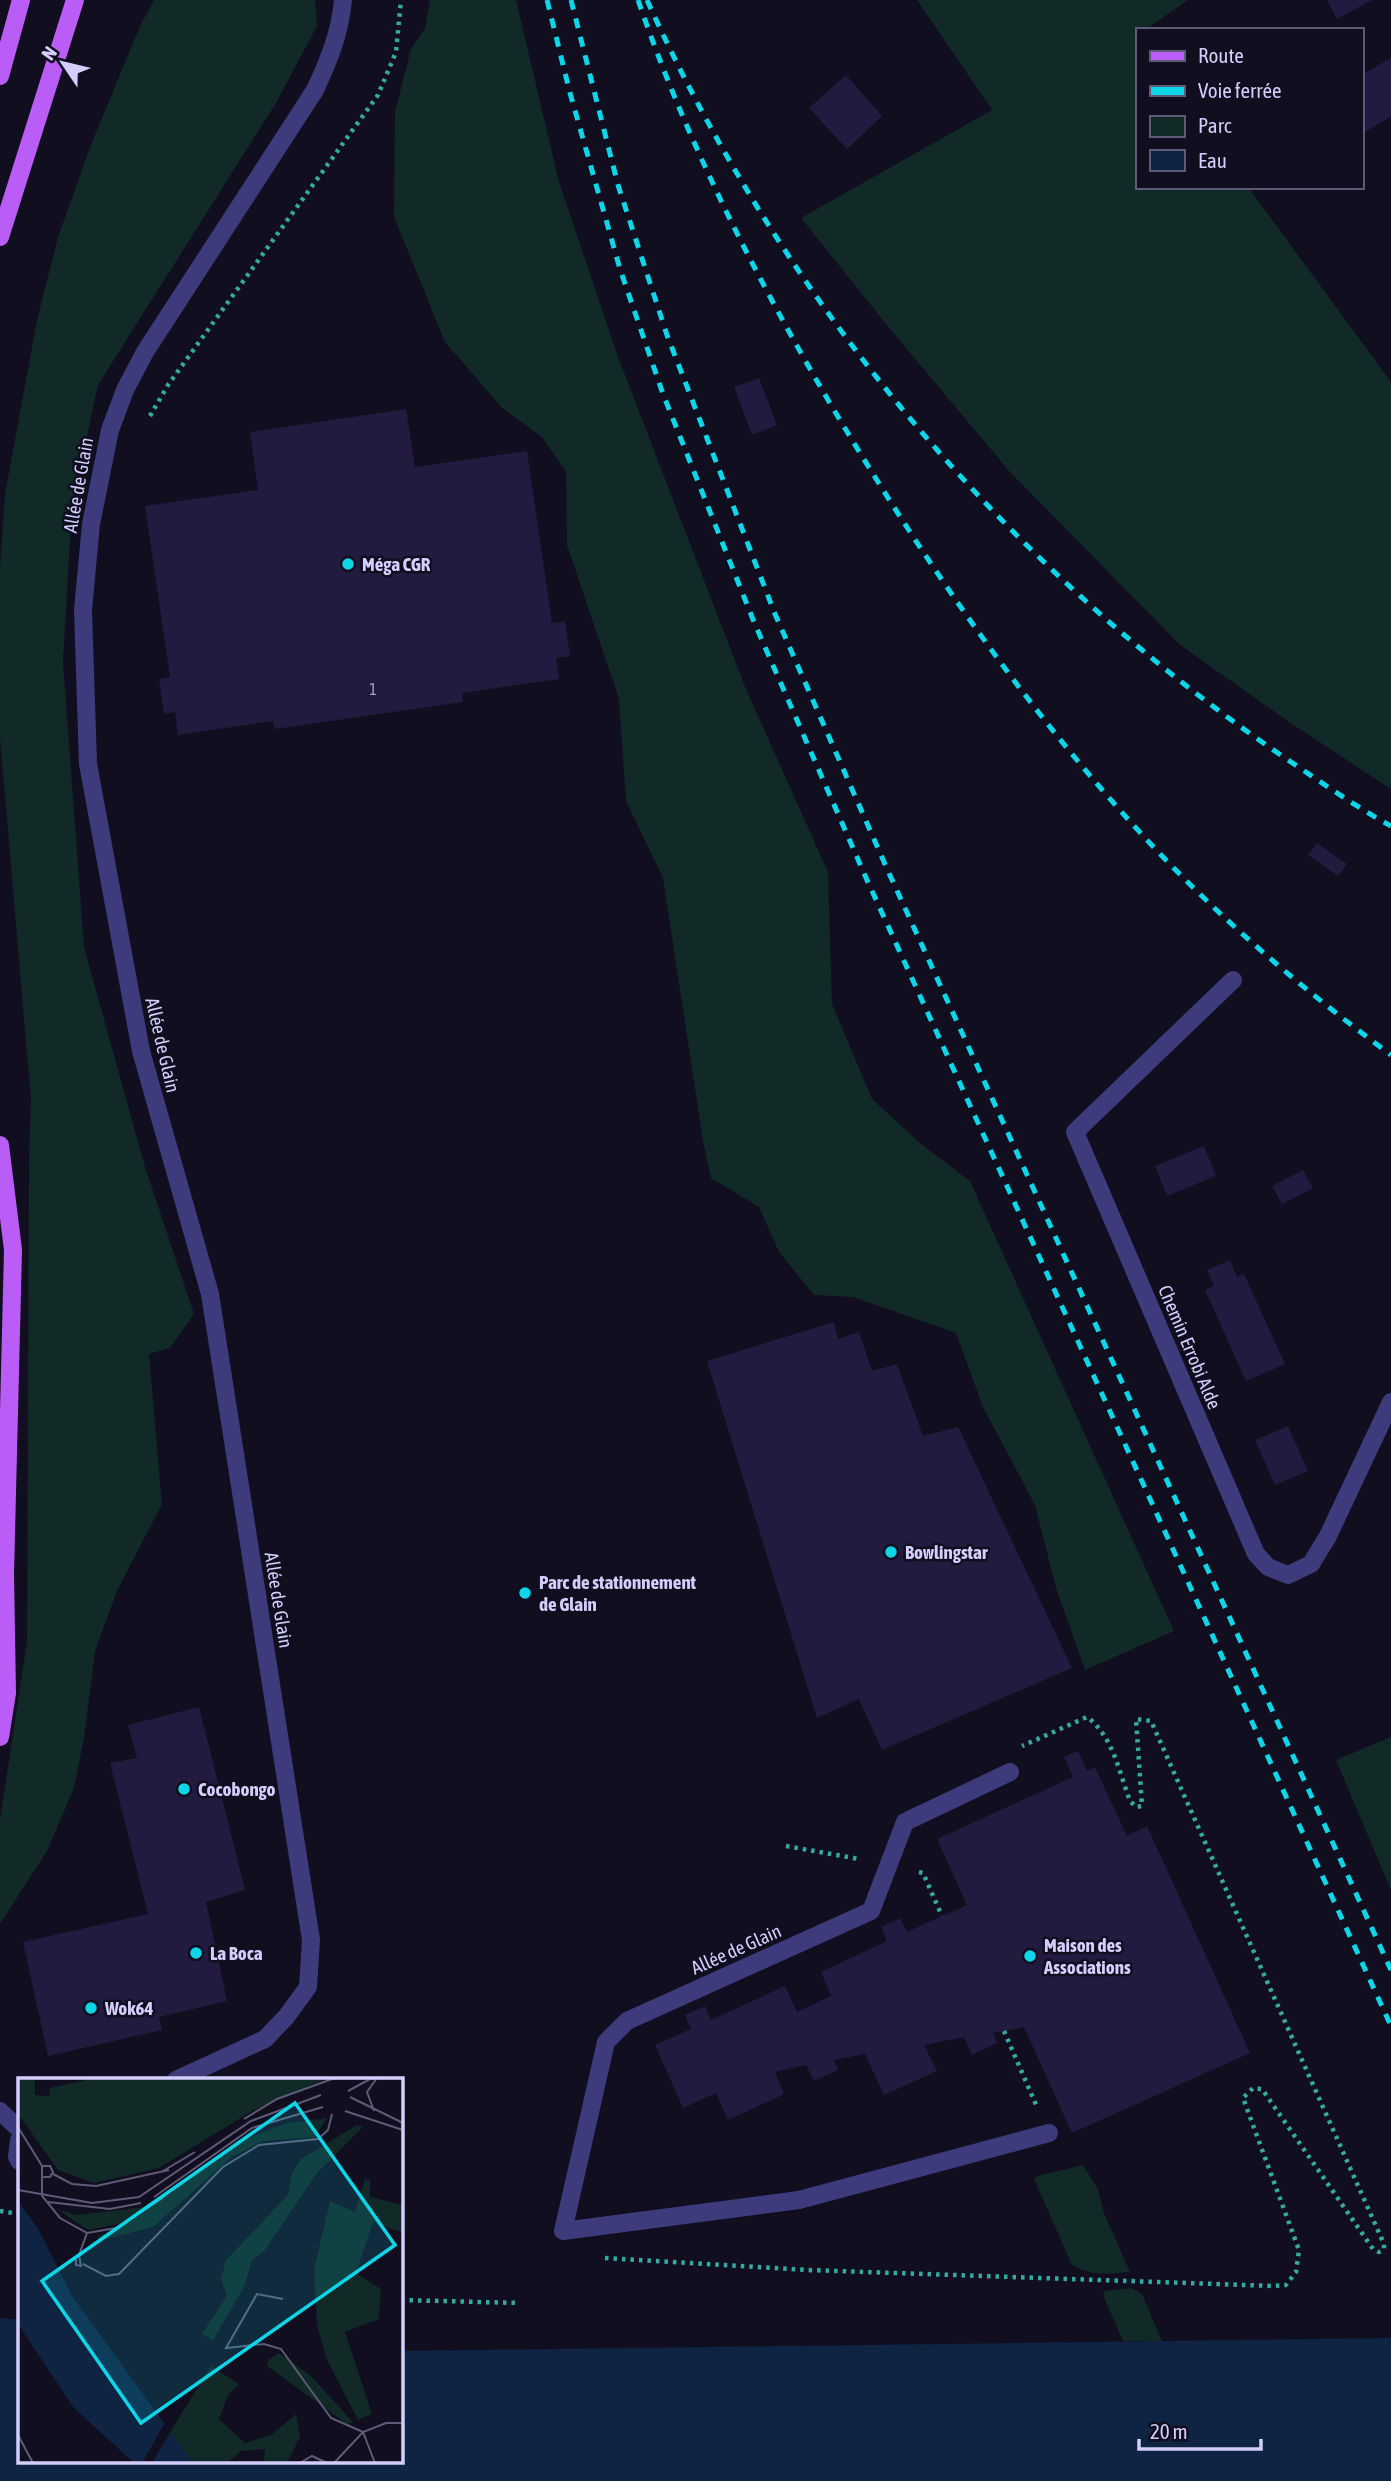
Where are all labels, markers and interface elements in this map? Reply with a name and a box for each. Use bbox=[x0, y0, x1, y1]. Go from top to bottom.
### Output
north arrow bbox=[28, 28, 98, 98]
legend bbox=[1136, 28, 1363, 189]
text: N bbox=[37, 42, 61, 64]
text: Route bbox=[1198, 43, 1244, 67]
text: Voie ferrée bbox=[1198, 78, 1281, 102]
text: Parc bbox=[1198, 113, 1232, 137]
text: Eau bbox=[1198, 148, 1227, 172]
street label: Allée de Glain bbox=[59, 435, 97, 535]
place label: Méga CGR bbox=[362, 553, 431, 575]
marker: Méga CGR bbox=[340, 556, 356, 572]
house number: 1 bbox=[369, 680, 377, 698]
street label: Allée de Glain bbox=[141, 995, 185, 1095]
street label: Chemin Errobi Alde bbox=[1154, 1282, 1226, 1412]
place label: Bowlingstar bbox=[905, 1541, 988, 1563]
marker: Bowlingstar bbox=[883, 1544, 899, 1560]
street label: Allée de Glain bbox=[261, 1551, 297, 1649]
place label: Parc de stationnement de Glain bbox=[539, 1571, 697, 1615]
marker: Parc de stationnement de Glain bbox=[517, 1585, 533, 1601]
place label: Cocobongo bbox=[198, 1778, 275, 1800]
marker: Cocobongo bbox=[176, 1781, 192, 1797]
street label: Allée de Glain bbox=[687, 1919, 785, 1979]
place label: Maison des Associations bbox=[1043, 1934, 1131, 1978]
place label: La Boca bbox=[210, 1942, 263, 1964]
marker: La Boca bbox=[188, 1945, 204, 1961]
marker: Maison des Associations bbox=[1022, 1948, 1038, 1964]
place label: Wok64 bbox=[104, 1997, 153, 2019]
marker: Wok64 bbox=[83, 2000, 99, 2016]
inset map bbox=[18, 2078, 402, 2464]
scale bar bbox=[1139, 2408, 1262, 2452]
text: 20 m bbox=[1150, 2419, 1188, 2443]

